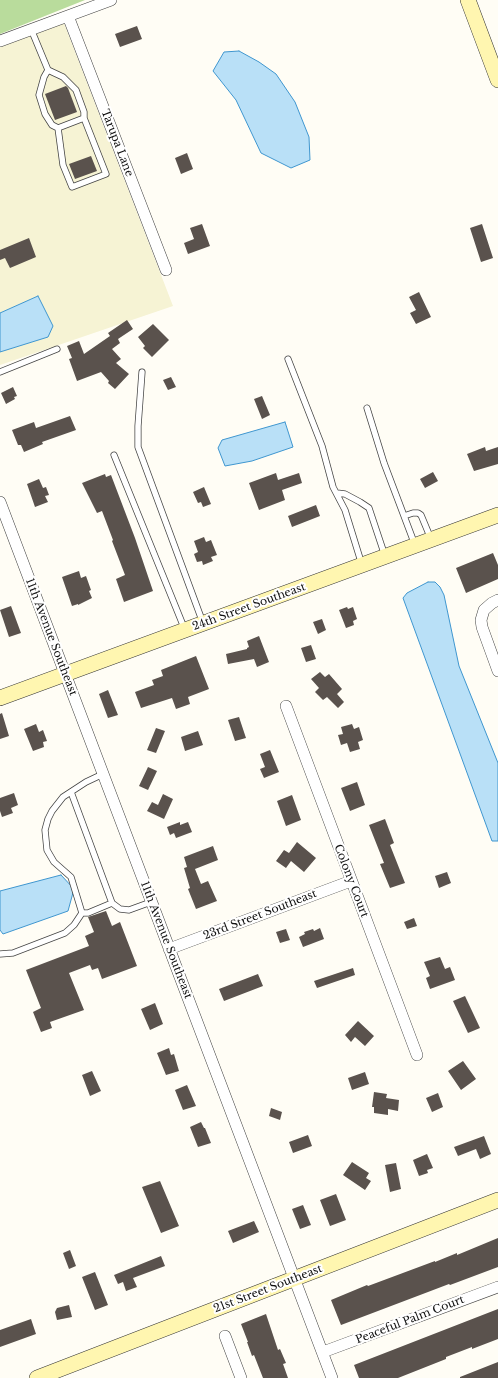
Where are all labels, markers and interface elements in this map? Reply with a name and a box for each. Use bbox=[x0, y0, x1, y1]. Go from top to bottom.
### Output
street label: Tarupa Lane bbox=[98, 107, 136, 179]
street label: 11th Avenue Southeast bbox=[22, 576, 80, 698]
street label: 24th Street Southeast bbox=[191, 580, 307, 634]
street label: Colony Court bbox=[331, 843, 371, 919]
street label: 11th Avenue Southeast bbox=[137, 879, 195, 1001]
street label: 23rd Street Southeast bbox=[201, 887, 319, 943]
street label: 21st Street Southeast bbox=[212, 1262, 324, 1316]
street label: Peaceful Palm Court bbox=[354, 1293, 466, 1347]

